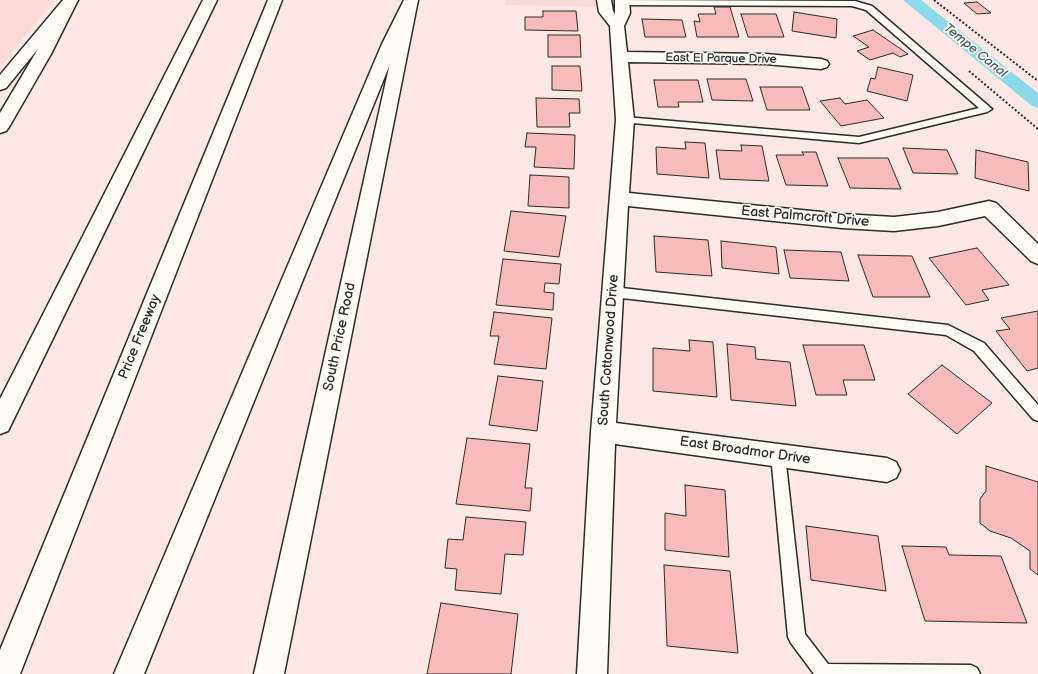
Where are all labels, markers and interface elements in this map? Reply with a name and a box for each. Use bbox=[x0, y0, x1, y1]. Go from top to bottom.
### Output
water label: Tempe Canal bbox=[940, 21, 1010, 81]
street label: East El Parque Drive bbox=[665, 51, 777, 67]
street label: East Palmcroft Drive bbox=[740, 203, 870, 231]
street label: South Cottonwood Drive bbox=[595, 274, 623, 426]
street label: South Price Road bbox=[320, 281, 360, 393]
street label: Price Freeway bbox=[115, 292, 165, 382]
street label: East Broadmor Drive bbox=[679, 434, 811, 468]

